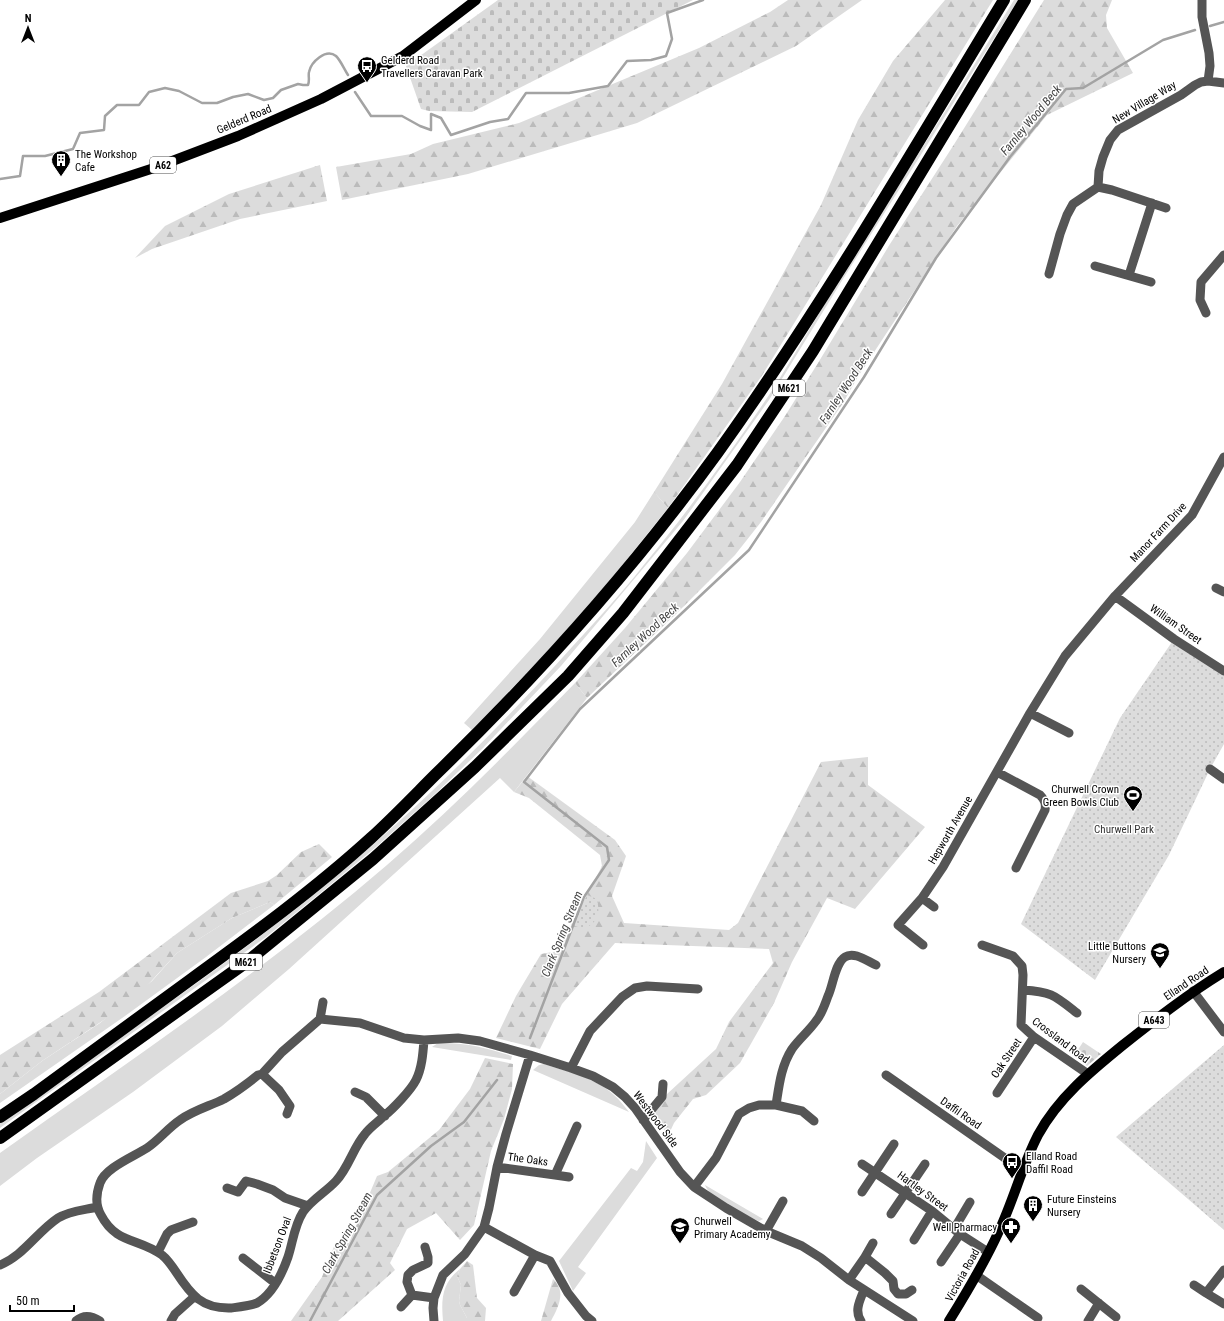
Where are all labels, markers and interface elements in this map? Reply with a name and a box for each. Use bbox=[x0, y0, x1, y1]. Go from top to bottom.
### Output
north arrow bbox=[8, 8, 48, 48]
text: N bbox=[25, 12, 32, 25]
place label: Gelderd Road Travellers Caravan Park bbox=[381, 54, 483, 80]
bus stop icon: Gelderd Road Travellers Caravan Park bbox=[356, 55, 378, 83]
street label: New Village Way bbox=[1110, 78, 1179, 126]
water label: Farnley Wood Beck bbox=[998, 82, 1065, 158]
street label: Gelderd Road bbox=[215, 102, 273, 137]
place label: The Workshop Cafe bbox=[75, 148, 137, 174]
building icon: The Workshop Cafe bbox=[50, 149, 72, 177]
road number: A62 bbox=[150, 157, 176, 173]
water label: Farnley Wood Beck bbox=[816, 345, 876, 426]
road number: M621 bbox=[773, 380, 805, 396]
street label: Manor Farm Drive bbox=[1127, 500, 1189, 565]
water label: Farnley Wood Beck bbox=[608, 600, 682, 670]
street label: William Street bbox=[1147, 602, 1204, 647]
place label: Churwell Crown Green Bowls Club bbox=[1043, 783, 1119, 809]
sports icon: Churwell Crown Green Bowls Club bbox=[1122, 784, 1144, 812]
street label: Hepworth Avenue bbox=[926, 794, 975, 867]
park label: Churwell Park bbox=[1094, 823, 1154, 836]
water label: Clark Spring Stream bbox=[538, 889, 586, 979]
place label: Little Buttons Nursery bbox=[1088, 940, 1146, 966]
school or university icon: Little Buttons Nursery bbox=[1149, 941, 1171, 969]
road number: M621 bbox=[230, 954, 262, 970]
street label: Elland Road bbox=[1161, 964, 1211, 1003]
road number: A643 bbox=[1139, 1012, 1169, 1028]
street label: Crossland Road bbox=[1030, 1015, 1092, 1066]
street label: Oak Street bbox=[988, 1036, 1024, 1081]
street label: Westwood Side bbox=[630, 1089, 681, 1150]
street label: Daffil Road bbox=[938, 1095, 984, 1132]
street label: The Oaks bbox=[507, 1150, 549, 1169]
place label: Elland Road Daffil Road bbox=[1026, 1150, 1077, 1176]
bus stop icon: Elland Road Daffil Road bbox=[1001, 1151, 1023, 1179]
street label: Hartley Street bbox=[895, 1169, 951, 1214]
water label: Clark Spring Stream bbox=[319, 1190, 375, 1276]
place label: Future Einsteins Nursery bbox=[1047, 1193, 1117, 1219]
building icon: Future Einsteins Nursery bbox=[1022, 1194, 1044, 1222]
street label: Ibbetson Oval bbox=[261, 1215, 294, 1275]
place label: Churwell Primary Academy bbox=[694, 1215, 771, 1241]
school or university icon: Churwell Primary Academy bbox=[669, 1216, 691, 1244]
pharmacy icon: Well Pharmacy bbox=[1000, 1216, 1022, 1244]
place label: Well Pharmacy bbox=[933, 1221, 997, 1234]
street label: Victoria Road bbox=[943, 1247, 982, 1304]
scale bar bbox=[10, 1287, 74, 1313]
text: 50 m bbox=[16, 1294, 40, 1308]

